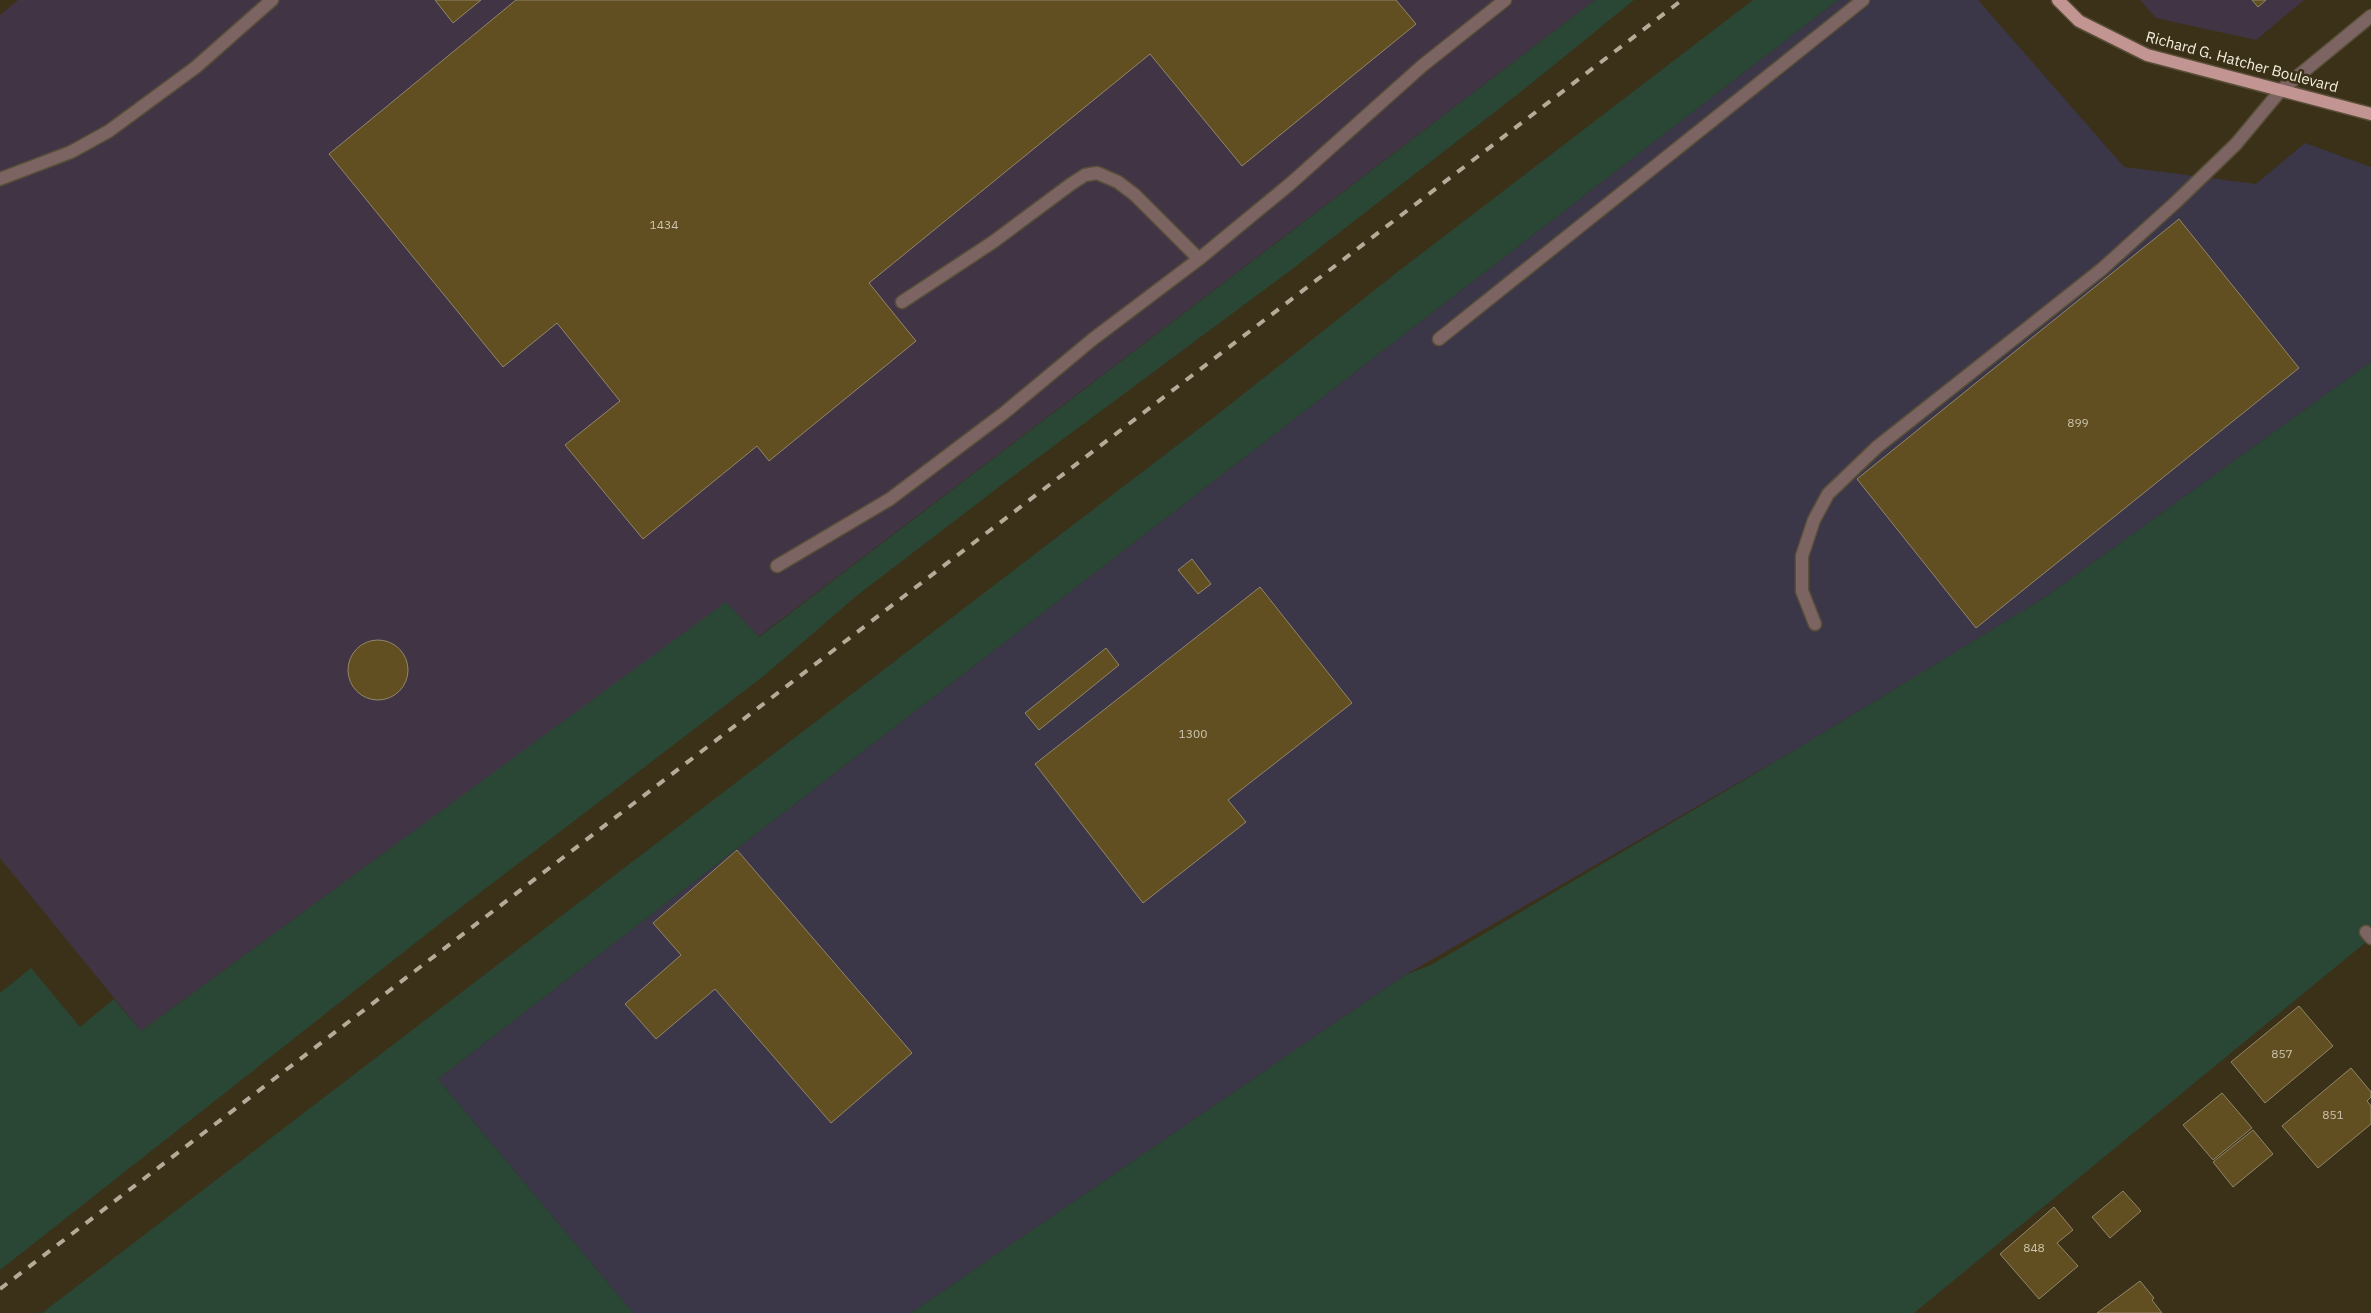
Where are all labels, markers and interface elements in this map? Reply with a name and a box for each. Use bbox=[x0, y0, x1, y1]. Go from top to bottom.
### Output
street label: Richard G. Hatcher Boulevard bbox=[2144, 27, 2340, 96]
house number: 1434 bbox=[650, 217, 678, 232]
house number: 899 bbox=[2067, 415, 2089, 430]
house number: 1300 bbox=[1179, 726, 1207, 741]
house number: 857 bbox=[2271, 1046, 2293, 1061]
house number: 851 bbox=[2322, 1107, 2344, 1122]
house number: 848 bbox=[2023, 1240, 2045, 1255]

